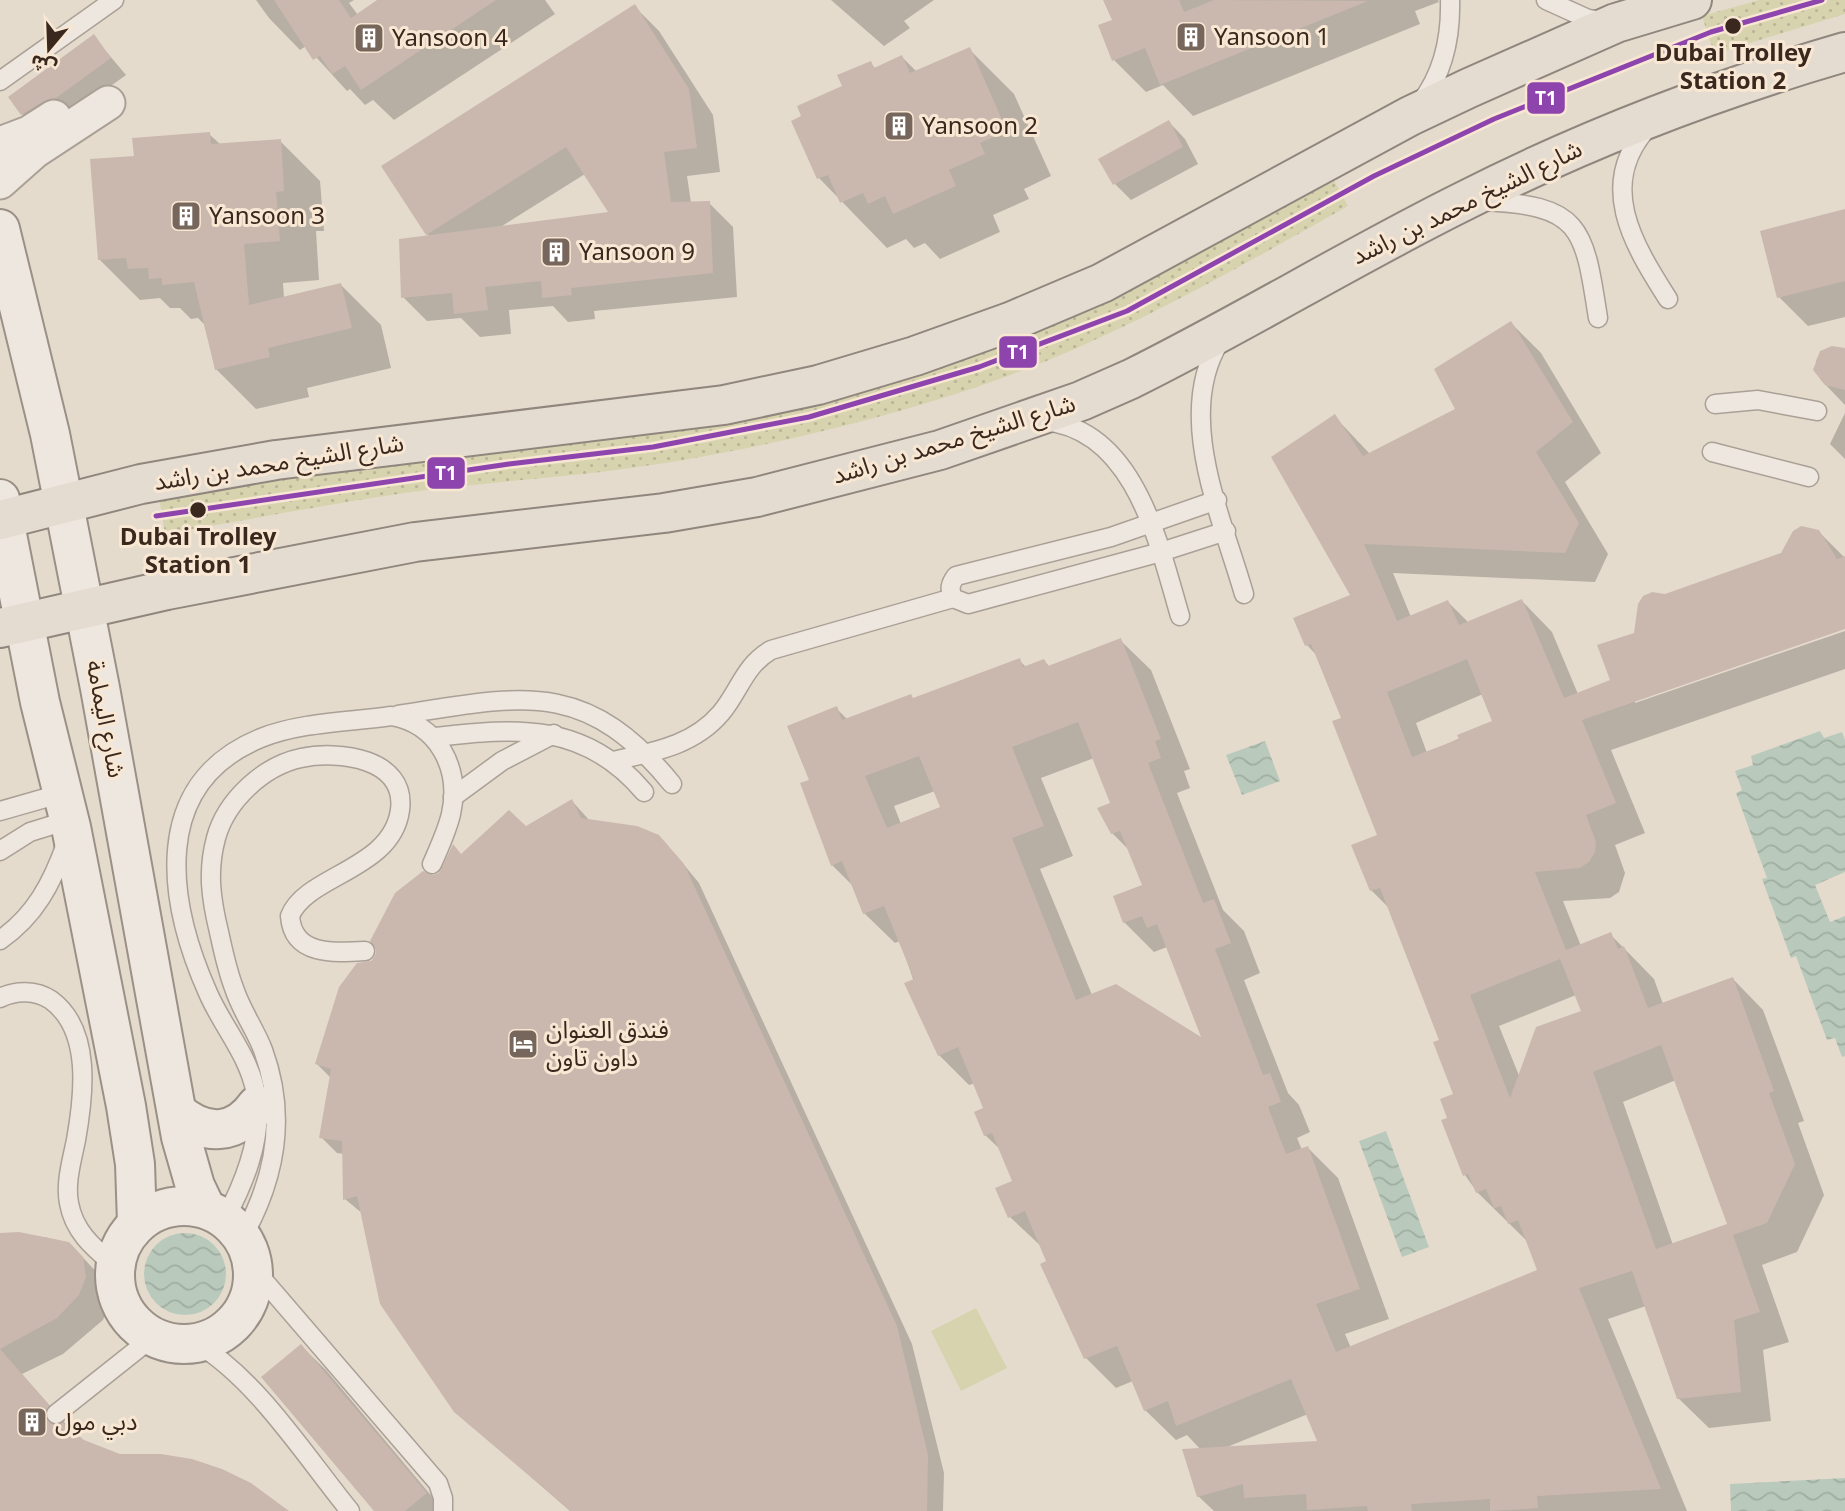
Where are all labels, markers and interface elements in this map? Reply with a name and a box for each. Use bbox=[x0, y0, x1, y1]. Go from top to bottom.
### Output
place label: Yansoon 1 bbox=[1214, 12, 1330, 63]
place label: Yansoon 4 bbox=[392, 13, 508, 64]
north arrow bbox=[14, 14, 84, 84]
marker: Dubai Trolley Station 2 bbox=[1723, 16, 1743, 36]
building icon: Yansoon 1 bbox=[1174, 20, 1208, 54]
building icon: Yansoon 4 bbox=[352, 21, 386, 55]
place label: Dubai Trolley Station 2 bbox=[1655, 28, 1812, 107]
text: ش bbox=[25, 41, 63, 87]
text: T1 bbox=[1535, 79, 1557, 119]
line badge: T1 bbox=[1526, 81, 1566, 115]
place label: Yansoon 2 bbox=[922, 101, 1038, 152]
building icon: Yansoon 2 bbox=[882, 109, 916, 143]
street label: شارع الشيخ محمد بن راشد bbox=[1342, 125, 1592, 281]
place label: Yansoon 3 bbox=[209, 191, 325, 242]
building icon: Yansoon 3 bbox=[169, 199, 203, 233]
place label: Yansoon 9 bbox=[579, 227, 695, 278]
building icon: Yansoon 9 bbox=[539, 235, 573, 269]
text: T1 bbox=[1007, 333, 1029, 373]
line badge: T1 bbox=[998, 335, 1038, 369]
street label: شارع الشيخ محمد بن راشد bbox=[826, 379, 1082, 501]
street label: شارع الشيخ محمد بن راشد bbox=[150, 418, 408, 508]
text: T1 bbox=[435, 454, 457, 494]
line badge: T1 bbox=[426, 456, 466, 490]
marker: Dubai Trolley Station 1 bbox=[188, 500, 208, 520]
place label: Dubai Trolley Station 1 bbox=[120, 512, 277, 591]
street label: شارع اليمامة bbox=[69, 656, 141, 782]
place label: فندق العنوان داون تاون bbox=[546, 1005, 669, 1084]
hotel icon: فندق العنوان داون تاون bbox=[506, 1027, 540, 1061]
place label: دبي مول bbox=[55, 1397, 137, 1448]
building icon: دبي مول bbox=[15, 1405, 49, 1439]

